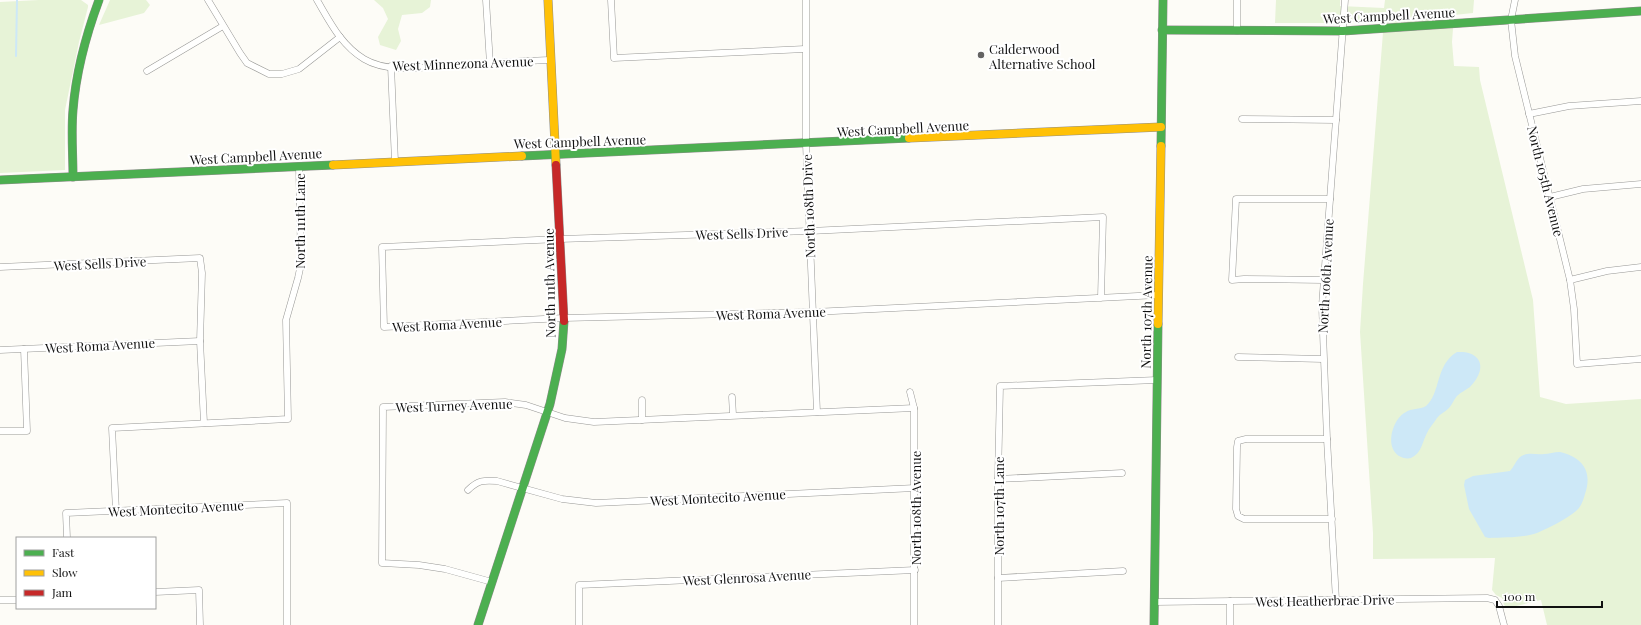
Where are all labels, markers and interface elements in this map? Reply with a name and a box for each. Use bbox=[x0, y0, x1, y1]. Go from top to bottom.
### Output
street label: West Campbell Avenue bbox=[1321, 3, 1456, 27]
place label: Calderwood Alternative School bbox=[988, 40, 1096, 72]
marker: Calderwood Alternative School bbox=[976, 50, 986, 60]
street label: West Minnezona Avenue bbox=[391, 52, 534, 74]
street label: West Campbell Avenue bbox=[835, 116, 970, 140]
street label: North 105th Avenue bbox=[1524, 124, 1568, 238]
street label: West Campbell Avenue bbox=[513, 130, 647, 152]
street label: West Campbell Avenue bbox=[188, 144, 323, 168]
street label: North 108th Drive bbox=[798, 153, 818, 258]
street label: North 111th Lane bbox=[291, 173, 308, 269]
street label: North 106th Avenue bbox=[1314, 218, 1337, 334]
street label: West Sells Drive bbox=[694, 223, 789, 243]
street label: North 111th Avenue bbox=[540, 228, 558, 338]
street label: West Sells Drive bbox=[52, 252, 147, 274]
street label: North 107th Avenue bbox=[1137, 255, 1155, 369]
street label: West Roma Avenue bbox=[715, 303, 827, 323]
street label: West Roma Avenue bbox=[391, 313, 503, 335]
street label: West Roma Avenue bbox=[44, 334, 156, 356]
street label: West Turney Avenue bbox=[394, 394, 513, 416]
street label: North 108th Avenue bbox=[907, 450, 924, 565]
street label: North 107th Lane bbox=[990, 456, 1007, 556]
street label: West Montecito Avenue bbox=[649, 485, 787, 509]
street label: West Montecito Avenue bbox=[107, 496, 245, 520]
legend bbox=[16, 537, 156, 609]
text: Fast bbox=[52, 544, 75, 560]
text: Slow bbox=[52, 564, 78, 580]
street label: West Glenrosa Avenue bbox=[681, 565, 812, 589]
scale bar bbox=[1497, 583, 1602, 609]
text: Jam bbox=[51, 584, 73, 600]
text: 100 m bbox=[1503, 588, 1536, 604]
street label: West Heatherbrae Drive bbox=[1254, 590, 1395, 610]

